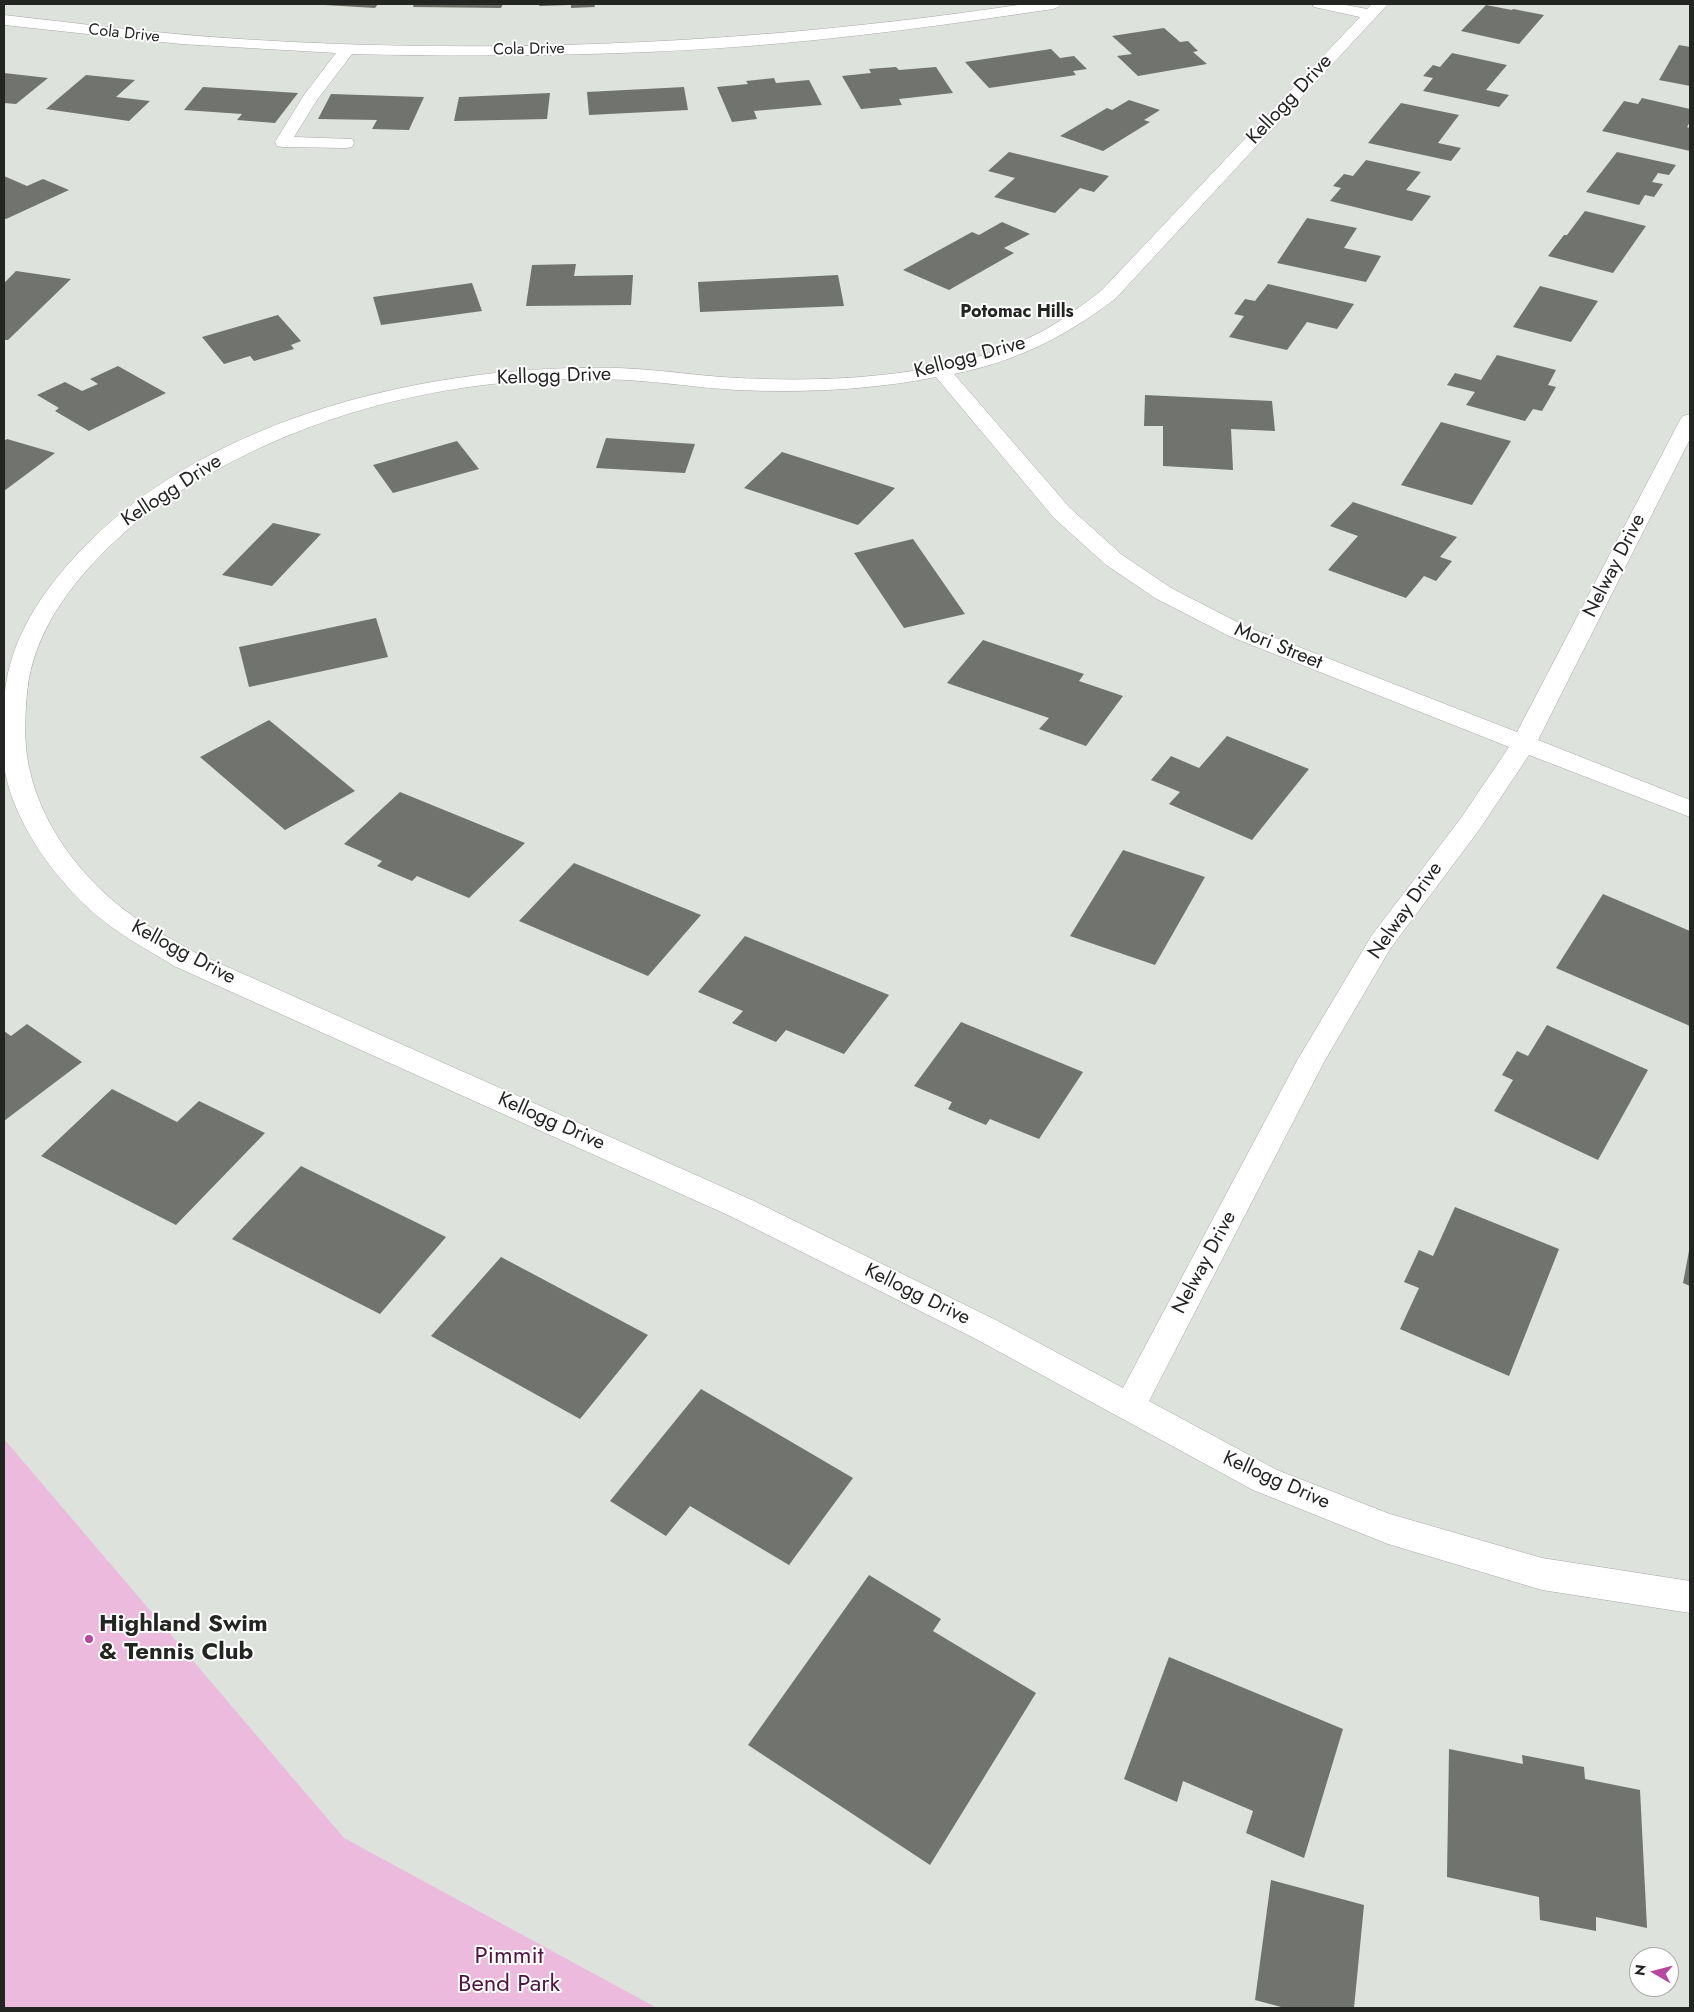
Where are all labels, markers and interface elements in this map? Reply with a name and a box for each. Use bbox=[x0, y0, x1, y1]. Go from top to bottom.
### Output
street label: Cola Drive bbox=[87, 21, 161, 47]
street label: Cola Drive bbox=[493, 40, 565, 60]
street label: Kellogg Drive bbox=[1242, 50, 1338, 150]
district label: Potomac Hills bbox=[960, 302, 1074, 324]
street label: Kellogg Drive bbox=[912, 332, 1028, 384]
street label: Kellogg Drive bbox=[496, 363, 612, 391]
street label: Kellogg Drive bbox=[118, 450, 226, 532]
street label: Nelway Drive bbox=[1579, 510, 1651, 622]
street label: Mori Street bbox=[1230, 618, 1326, 676]
street label: Nelway Drive bbox=[1364, 858, 1448, 964]
street label: Kellogg Drive bbox=[127, 916, 239, 990]
street label: Kellogg Drive bbox=[494, 1088, 608, 1156]
street label: Nelway Drive bbox=[1168, 1208, 1242, 1318]
street label: Kellogg Drive bbox=[860, 1259, 974, 1331]
street label: Kellogg Drive bbox=[1219, 1447, 1333, 1515]
place label: Highland Swim & Tennis Club bbox=[99, 1611, 268, 1667]
marker: Highland Swim & Tennis Club bbox=[83, 1633, 95, 1645]
park label: Pimmit Bend Park bbox=[458, 1943, 560, 1999]
north arrow bbox=[1629, 1947, 1679, 1997]
text: N bbox=[1629, 1963, 1651, 1977]

